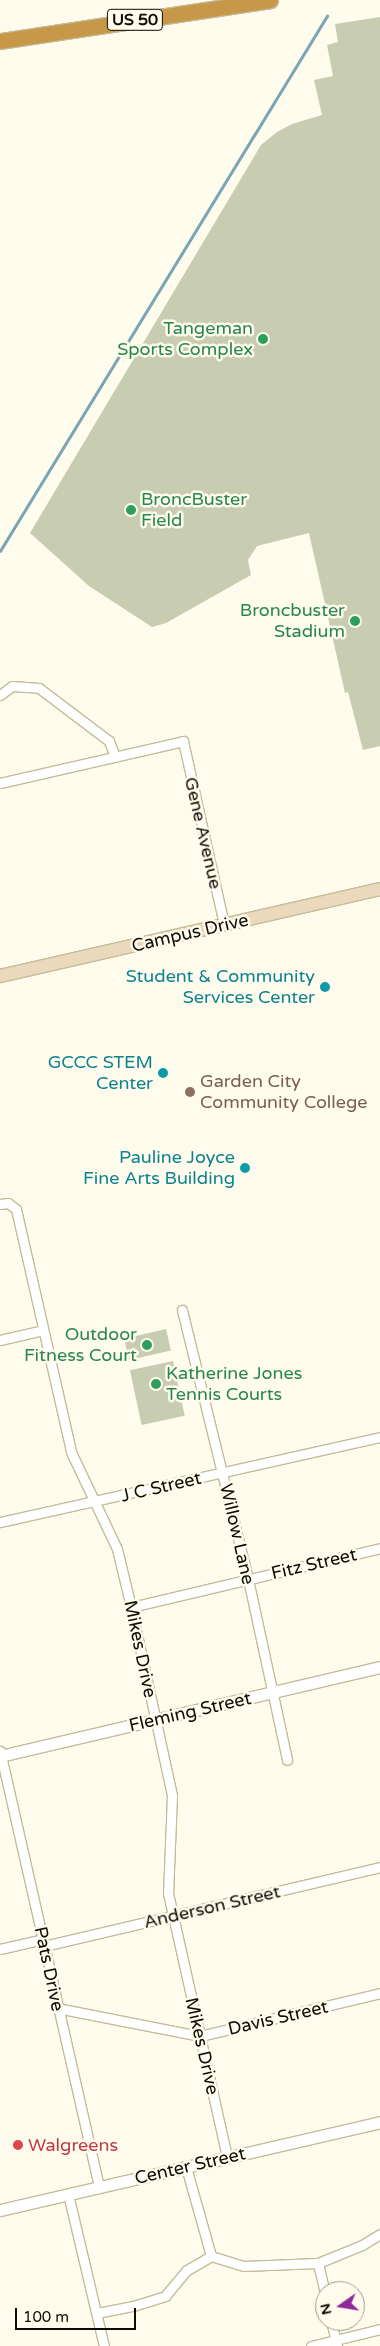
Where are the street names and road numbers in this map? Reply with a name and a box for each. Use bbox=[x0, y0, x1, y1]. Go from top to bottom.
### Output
road number: US 50 bbox=[106, 6, 164, 34]
street label: Gene Avenue bbox=[180, 775, 226, 891]
street label: Campus Drive bbox=[130, 909, 250, 957]
street label: J C Street bbox=[119, 1467, 203, 1507]
street label: Willow Lane bbox=[215, 1481, 259, 1587]
street label: Fitz Street bbox=[269, 1544, 359, 1584]
street label: Mikes Drive bbox=[119, 1598, 161, 1700]
street label: Fleming Street bbox=[127, 1687, 253, 1737]
street label: Anderson Street bbox=[142, 1881, 282, 1933]
street label: Pats Drive bbox=[29, 1925, 69, 2013]
street label: Mikes Drive bbox=[180, 1995, 224, 2097]
street label: Davis Street bbox=[226, 1996, 330, 2040]
street label: Center Street bbox=[132, 2143, 248, 2189]

